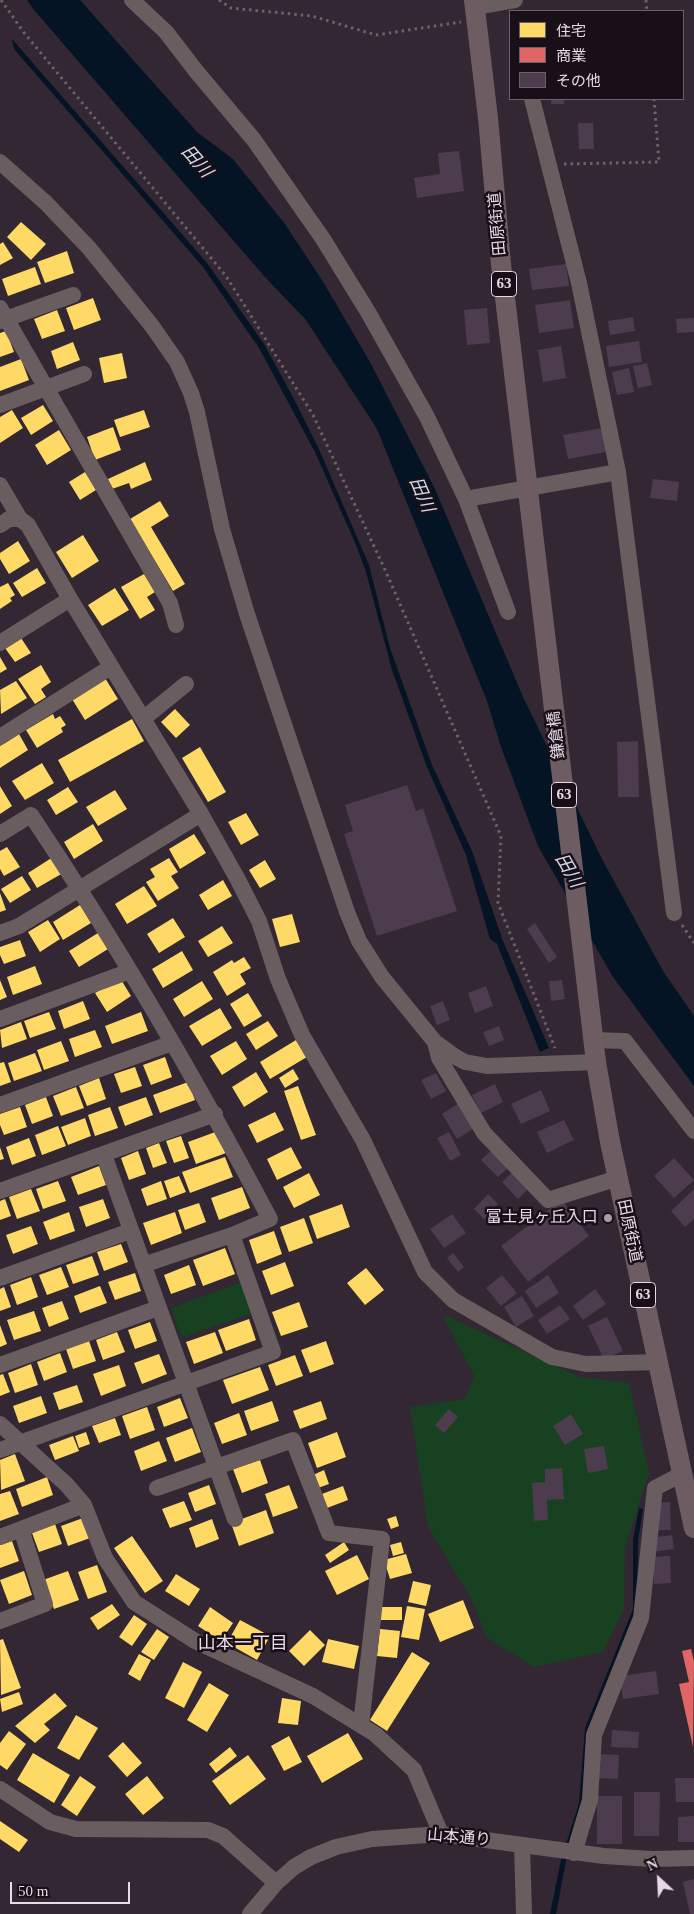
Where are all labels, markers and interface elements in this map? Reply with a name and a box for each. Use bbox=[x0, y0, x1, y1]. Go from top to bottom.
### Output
legend bbox=[509, 10, 684, 100]
text: 住宅 bbox=[556, 23, 586, 39]
text: 商業 bbox=[556, 48, 586, 64]
text: その他 bbox=[556, 73, 601, 89]
water label: 田川 bbox=[176, 141, 216, 183]
street label: 田原街道 bbox=[486, 191, 510, 257]
road number: 63 bbox=[492, 272, 516, 296]
water label: 田川 bbox=[404, 474, 438, 516]
street label: 鎌倉橋 bbox=[545, 710, 569, 760]
road number: 63 bbox=[552, 782, 576, 808]
water label: 田川 bbox=[550, 850, 586, 892]
street label: 田原街道 bbox=[613, 1198, 645, 1264]
place label: 富士見ヶ丘入口 bbox=[486, 1208, 598, 1228]
marker: 富士見ヶ丘入口 bbox=[602, 1212, 614, 1224]
road number: 63 bbox=[630, 1282, 656, 1308]
district label: 山本一丁目 bbox=[198, 1633, 288, 1655]
street label: 山本通り bbox=[426, 1826, 492, 1850]
north arrow bbox=[634, 1854, 684, 1904]
text: N bbox=[645, 1856, 660, 1874]
scale bar bbox=[12, 1872, 132, 1904]
text: 50 m bbox=[18, 1883, 48, 1899]

